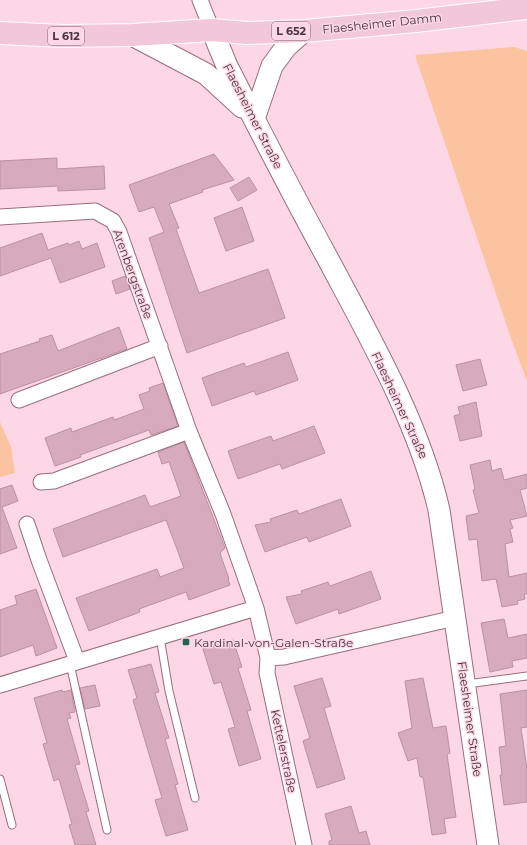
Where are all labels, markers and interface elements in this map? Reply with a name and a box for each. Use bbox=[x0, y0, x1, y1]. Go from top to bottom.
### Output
street label: Flaesheimer Damm bbox=[322, 9, 442, 37]
road number: L 652 bbox=[272, 22, 310, 40]
road number: L 612 bbox=[48, 27, 84, 45]
street label: Flaesheimer Straße bbox=[220, 61, 286, 171]
street label: Arenbergstraße bbox=[110, 227, 156, 321]
street label: Flaesheimer Straße bbox=[369, 349, 431, 461]
place label: Kardinal-von-Galen-Straße bbox=[194, 635, 353, 650]
marker: Kardinal-von-Galen-Straße bbox=[181, 637, 191, 647]
street label: Flaesheimer Straße bbox=[454, 660, 486, 778]
street label: Kettelerstraße bbox=[268, 708, 300, 794]

